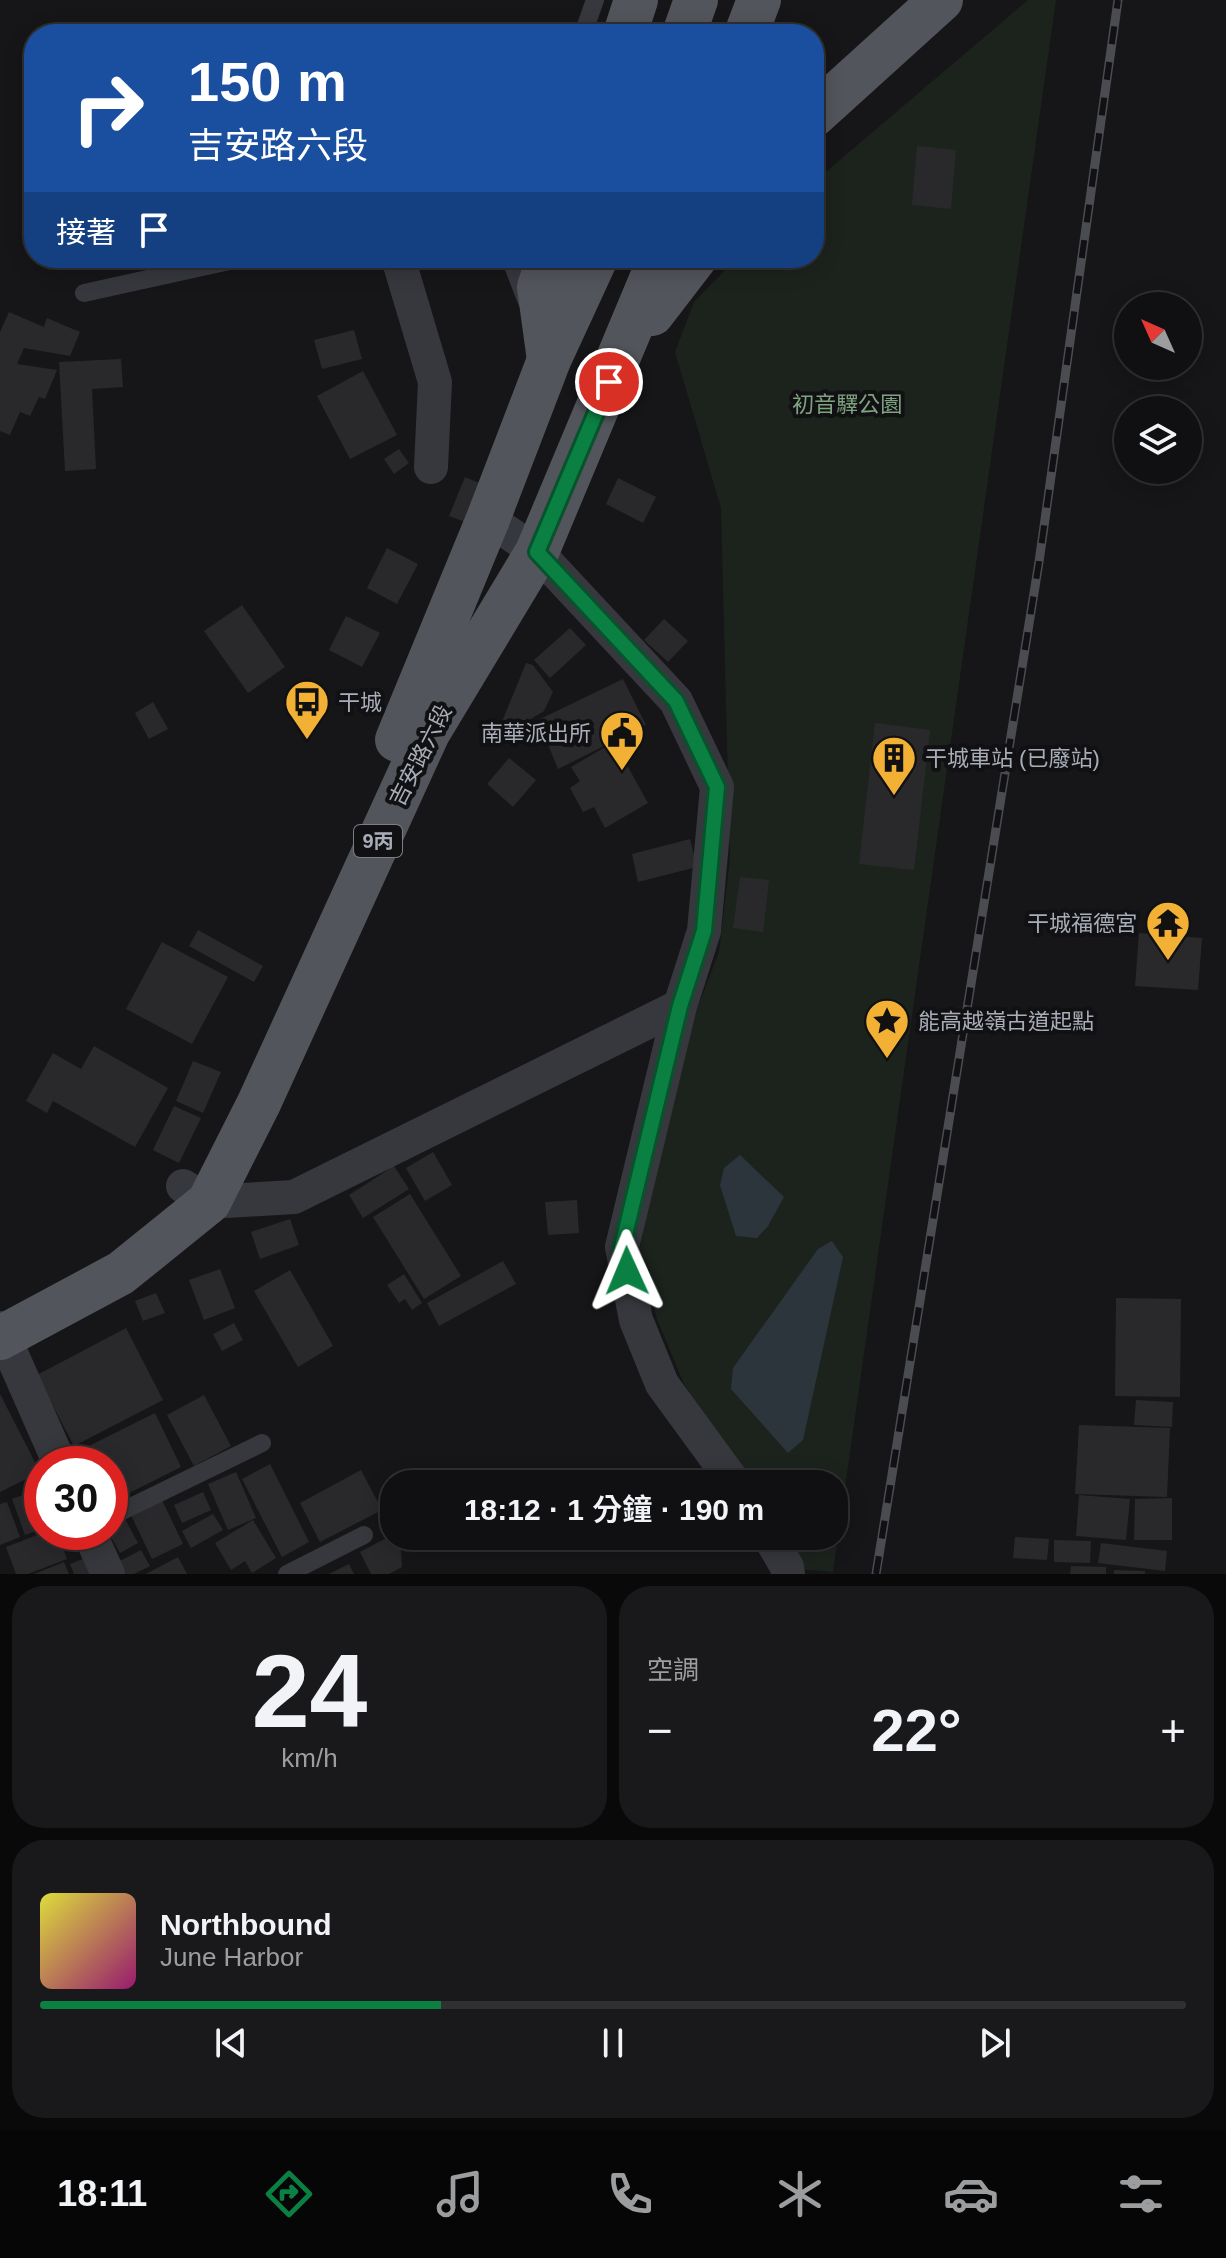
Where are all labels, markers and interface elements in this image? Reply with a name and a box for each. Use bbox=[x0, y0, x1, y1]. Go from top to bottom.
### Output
text: 150 m bbox=[188, 50, 347, 113]
icon: right bbox=[56, 56, 160, 160]
text: 吉安路六段 bbox=[188, 125, 368, 166]
icon: arrive bbox=[132, 208, 176, 252]
text: 接著 bbox=[56, 216, 116, 249]
north arrow bbox=[1114, 292, 1202, 380]
map controls bbox=[1114, 292, 1202, 484]
pin bbox=[575, 348, 643, 416]
icon: arrive bbox=[587, 360, 631, 404]
park label: 初音驛公園 bbox=[792, 392, 902, 417]
button: layers bbox=[1114, 396, 1202, 484]
bus stop icon: 干城 bbox=[283, 678, 331, 741]
place label: 干城 bbox=[338, 690, 382, 715]
street label: 吉安路六段 bbox=[384, 701, 457, 810]
public building icon: 南華派出所 bbox=[598, 709, 646, 772]
place label: 南華派出所 bbox=[481, 721, 591, 746]
building icon: 干城車站 (已廢站) bbox=[870, 734, 918, 797]
place label: 干城車站 (已廢站) bbox=[925, 746, 1100, 771]
road number: 9丙 bbox=[354, 825, 402, 857]
temple icon: 干城福德宮 bbox=[1144, 899, 1192, 962]
place label: 干城福德宮 bbox=[1027, 911, 1137, 936]
place icon: 能高越嶺古道起點 bbox=[863, 997, 911, 1060]
place label: 能高越嶺古道起點 bbox=[918, 1009, 1094, 1034]
position arrow bbox=[585, 1229, 669, 1313]
speed limit sign: 30 bbox=[24, 1446, 128, 1550]
text: 18:12 · 1 分鐘 · 190 m bbox=[464, 1493, 764, 1526]
text: 24 bbox=[252, 1633, 367, 1749]
text: 空調 bbox=[647, 1655, 699, 1685]
text: 22° bbox=[871, 1697, 962, 1764]
text: − bbox=[647, 1706, 673, 1755]
text: + bbox=[1160, 1706, 1186, 1755]
text: km/h bbox=[281, 1743, 338, 1773]
text: Northbound bbox=[160, 1908, 332, 1941]
text: June Harbor bbox=[160, 1942, 303, 1972]
icon: previous bbox=[209, 2021, 253, 2065]
icon: pause bbox=[591, 2021, 635, 2065]
icon: next bbox=[973, 2021, 1017, 2065]
icon: directions bbox=[261, 2166, 317, 2222]
icon: music bbox=[432, 2166, 488, 2222]
icon: phone bbox=[602, 2166, 658, 2222]
icon: climate bbox=[772, 2166, 828, 2222]
icon: car bbox=[943, 2166, 999, 2222]
icon: filters bbox=[1113, 2166, 1169, 2222]
text: 18:11 bbox=[57, 2173, 147, 2214]

